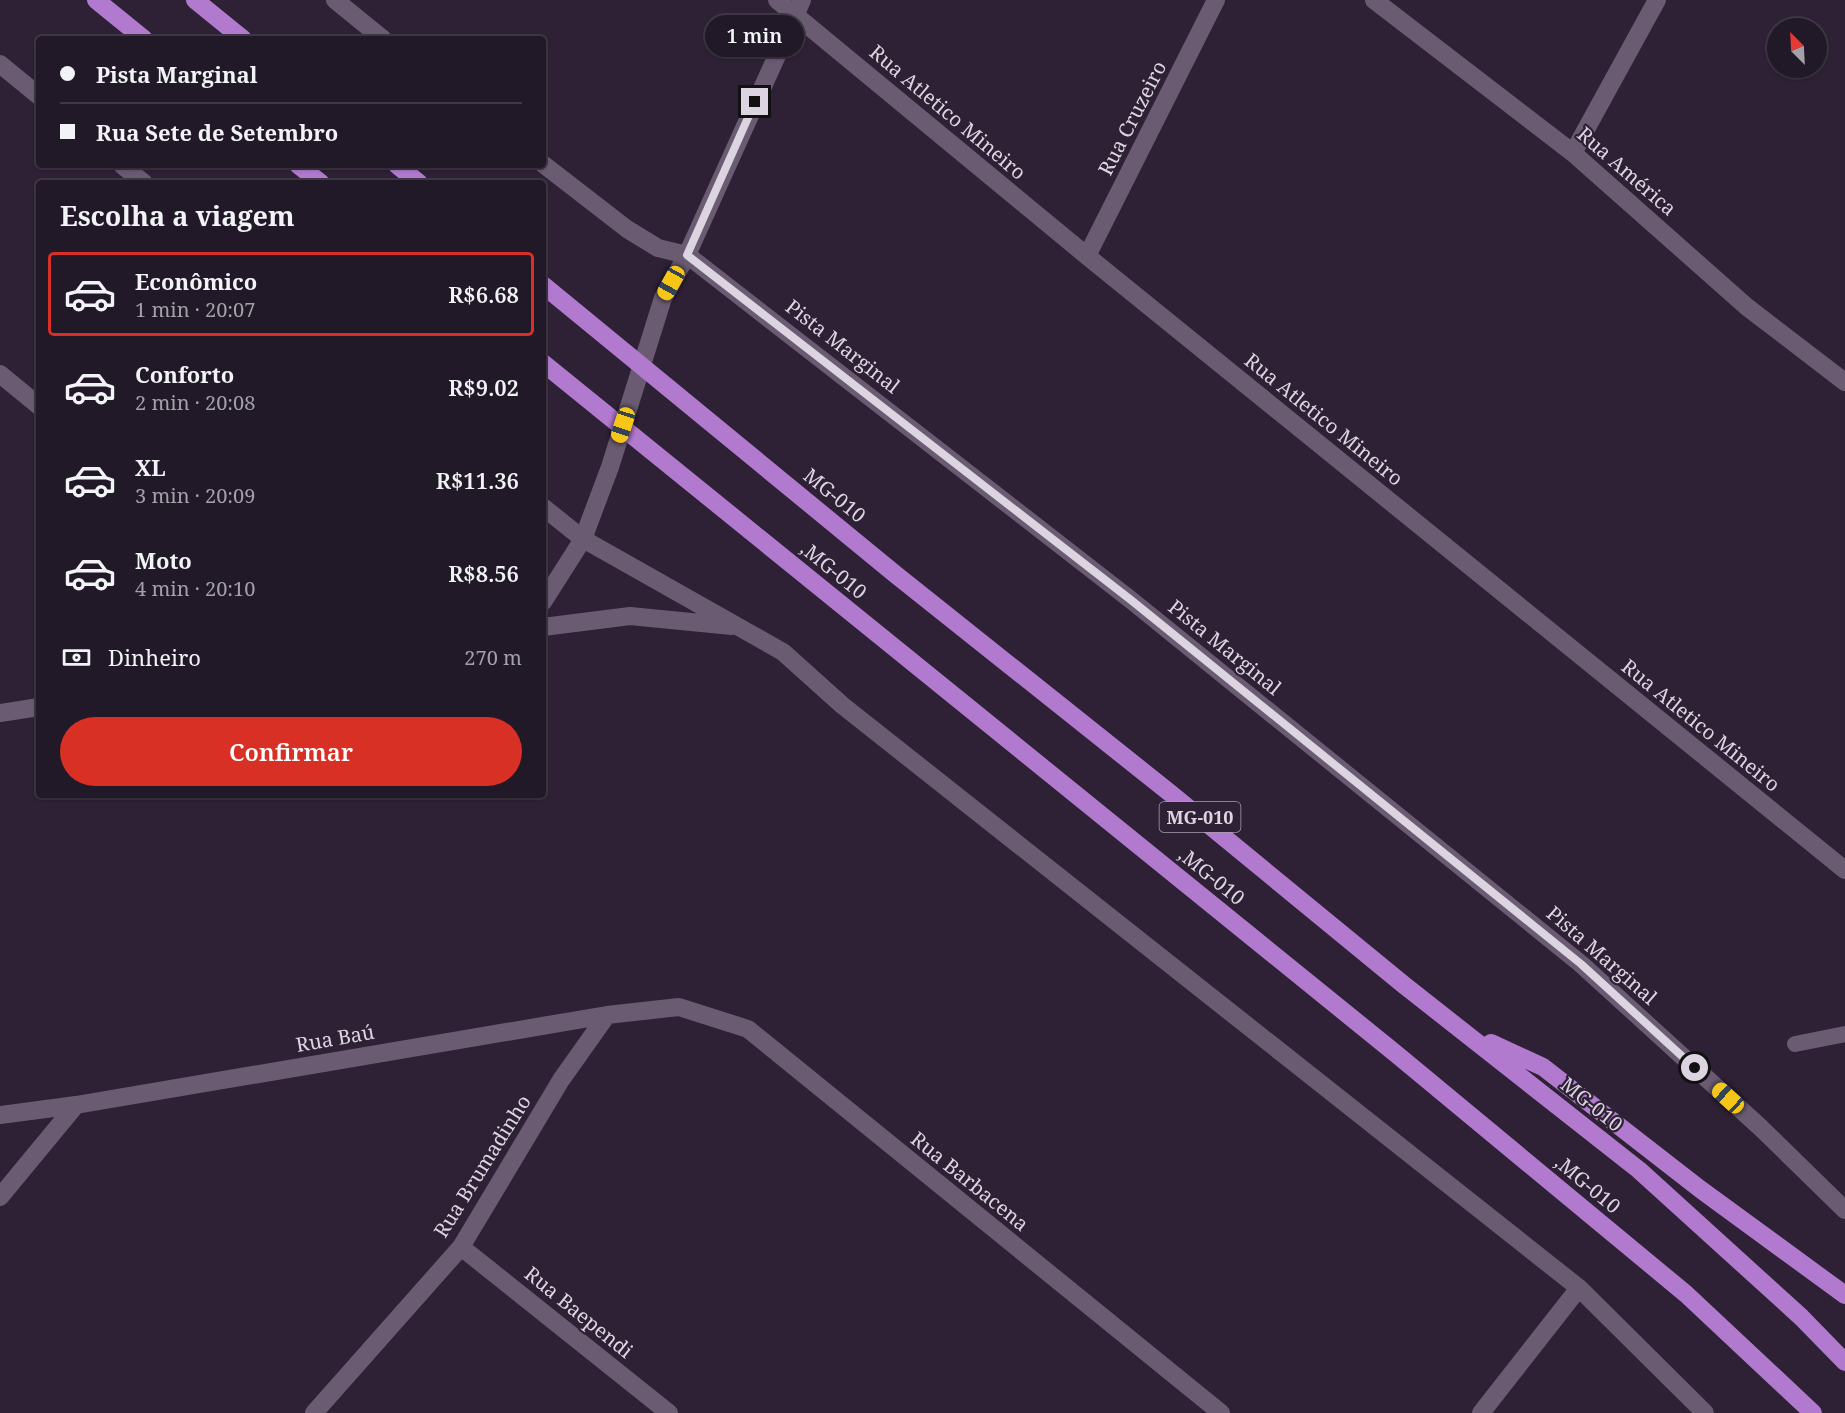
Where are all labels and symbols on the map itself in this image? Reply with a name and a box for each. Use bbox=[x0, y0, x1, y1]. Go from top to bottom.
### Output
callout: 1 min bbox=[706, 15, 804, 57]
north arrow bbox=[1767, 18, 1827, 78]
street label: Rua Atletico Mineiro bbox=[864, 39, 1032, 185]
street label: Rua Cruzeiro bbox=[1092, 56, 1172, 180]
route end bbox=[741, 88, 768, 115]
street label: Rua América bbox=[1572, 120, 1682, 222]
car bbox=[654, 263, 688, 303]
street label: Pista Marginal bbox=[780, 293, 906, 399]
street label: Rua Atletico Mineiro bbox=[1239, 347, 1409, 491]
car bbox=[609, 405, 637, 445]
street label: MG-010 bbox=[798, 462, 872, 528]
street label: ,MG-010 bbox=[795, 535, 873, 605]
street label: Pista Marginal bbox=[1163, 593, 1287, 701]
street label: Rua Atletico Mineiro bbox=[1616, 653, 1786, 797]
road number: MG-010 bbox=[1160, 802, 1240, 832]
street label: ,MG-010 bbox=[1173, 841, 1251, 911]
street label: Pista Marginal bbox=[1541, 900, 1663, 1010]
street label: Rua Baú bbox=[294, 1018, 377, 1058]
route start bbox=[1681, 1054, 1708, 1081]
street label: MG-010 bbox=[1555, 1071, 1629, 1137]
car bbox=[1709, 1079, 1747, 1117]
street label: Rua Brumadinho bbox=[427, 1090, 537, 1242]
street label: Rua Barbacena bbox=[905, 1125, 1035, 1237]
street label: ,MG-010 bbox=[1550, 1149, 1626, 1219]
street label: Rua Baependi bbox=[519, 1260, 639, 1364]

